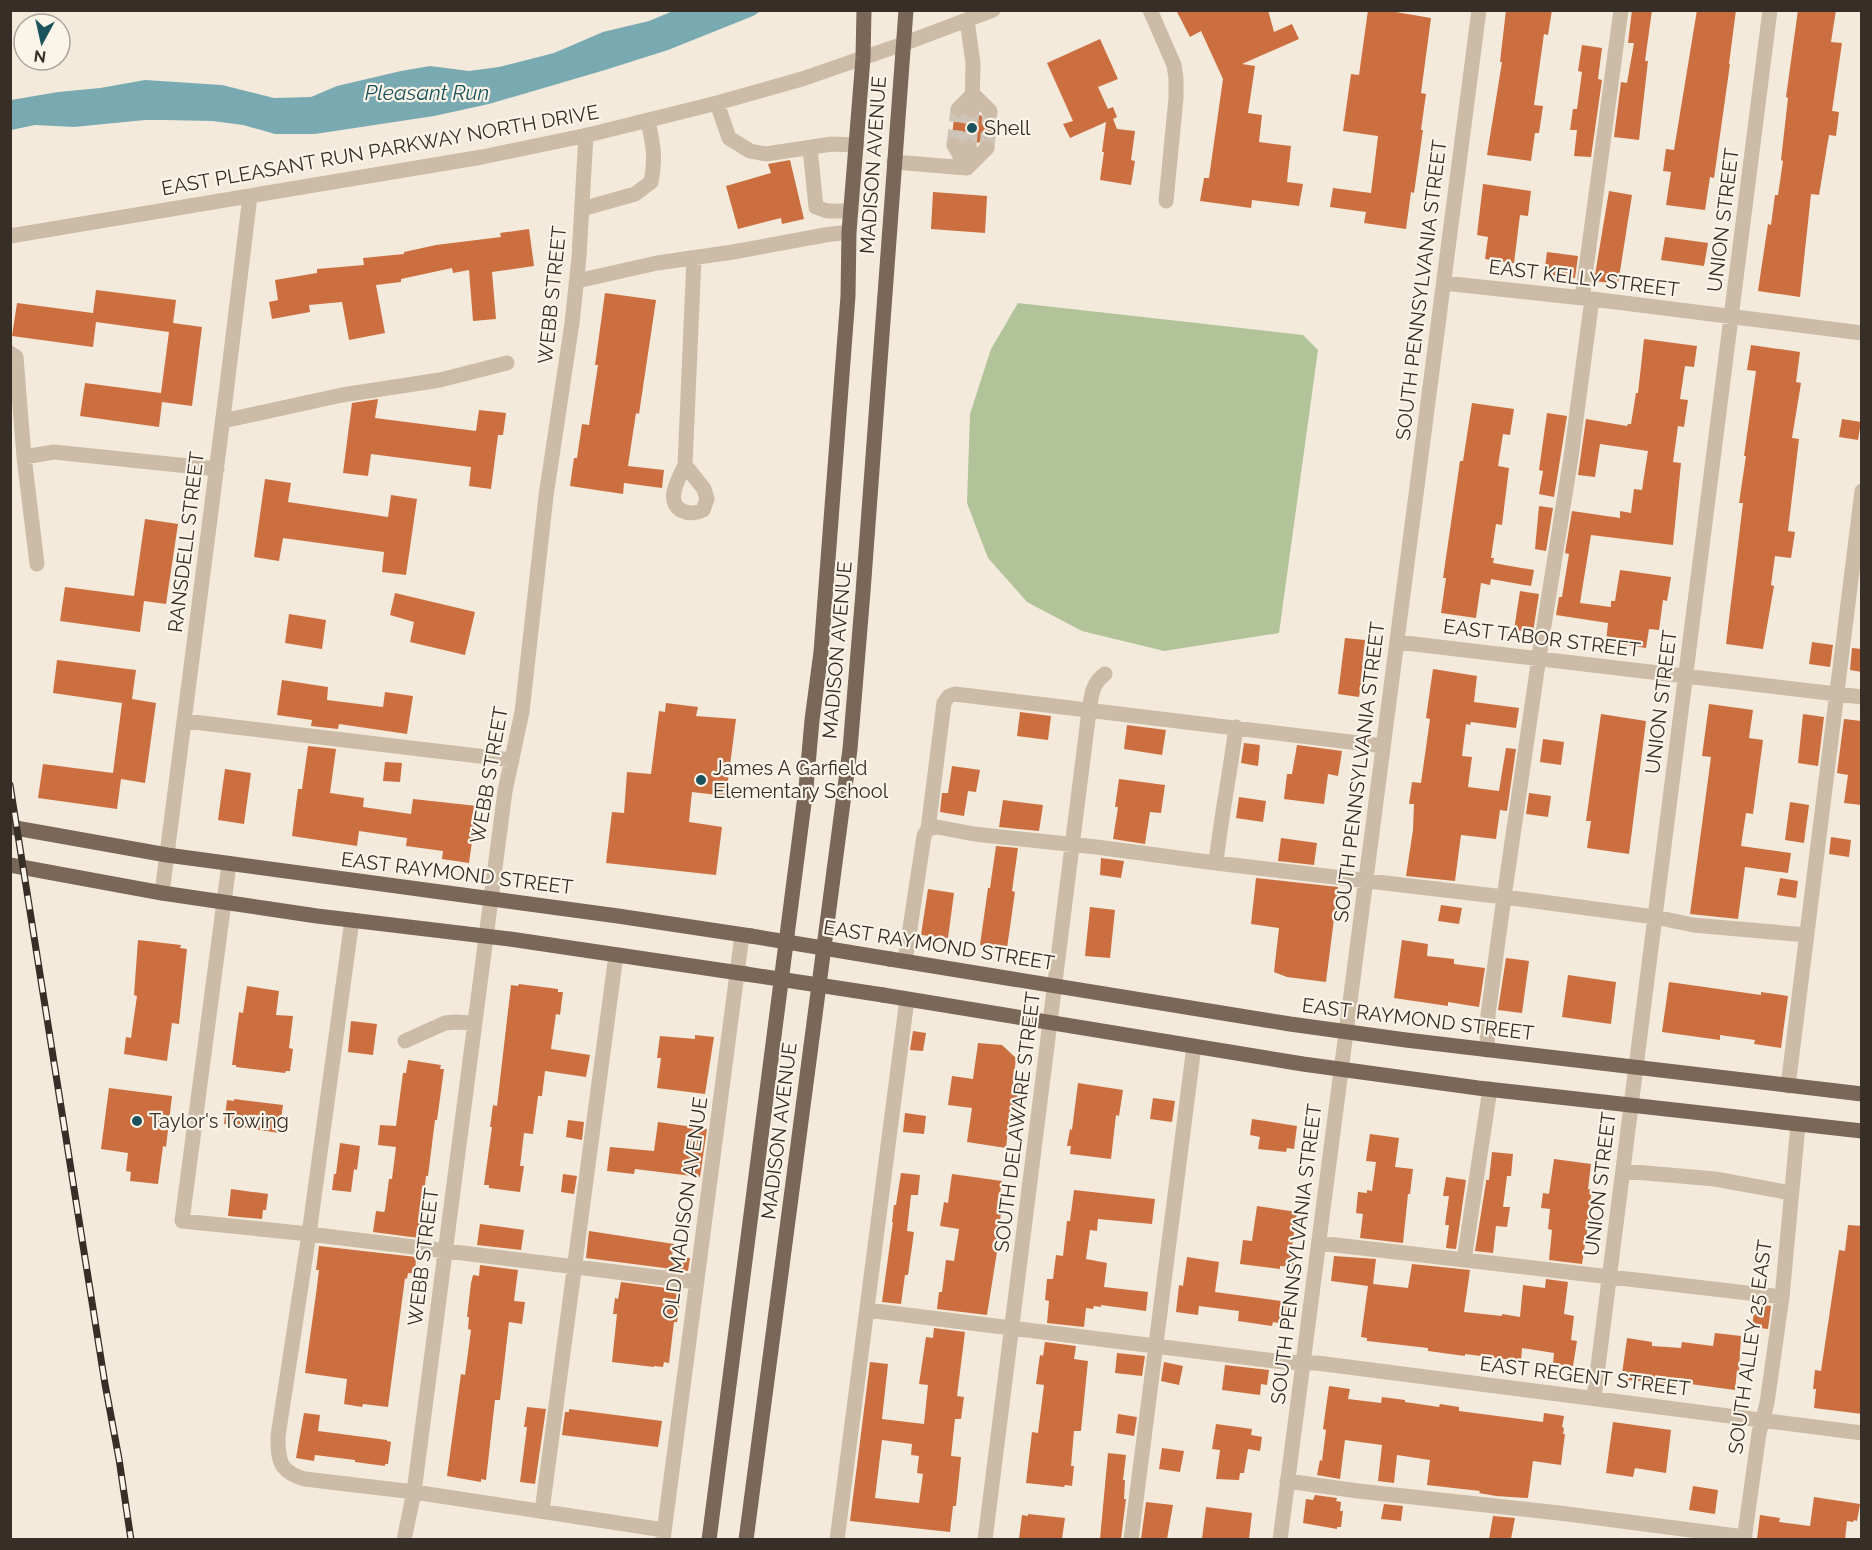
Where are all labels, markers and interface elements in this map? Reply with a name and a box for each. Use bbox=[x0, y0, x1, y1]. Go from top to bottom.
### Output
north arrow bbox=[12, 12, 72, 72]
text: N bbox=[33, 46, 47, 67]
street label: MADISON AVENUE bbox=[855, 75, 891, 255]
water label: Pleasant Run bbox=[365, 80, 489, 105]
street label: EAST PLEASANT RUN PARKWAY NORTH DRIVE bbox=[159, 100, 601, 200]
place label: Shell bbox=[984, 116, 1031, 140]
marker: Shell bbox=[965, 121, 979, 135]
street label: SOUTH PENNSYLVANIA STREET bbox=[1391, 138, 1451, 442]
street label: UNION STREET bbox=[1702, 147, 1744, 293]
street label: WEBB STREET bbox=[533, 225, 571, 365]
street label: EAST KELLY STREET bbox=[1487, 254, 1681, 302]
street label: RANSDELL STREET bbox=[163, 450, 209, 634]
street label: MADISON AVENUE bbox=[817, 560, 857, 740]
street label: EAST TABOR STREET bbox=[1442, 614, 1642, 662]
street label: SOUTH PENNSYLVANIA STREET bbox=[1329, 620, 1389, 924]
street label: UNION STREET bbox=[1640, 629, 1682, 775]
street label: WEBB STREET bbox=[465, 705, 513, 845]
place label: James A Garfield Elementary School bbox=[713, 756, 889, 803]
marker: James A Garfield Elementary School bbox=[694, 773, 708, 787]
street label: EAST RAYMOND STREET bbox=[340, 847, 574, 899]
street label: EAST RAYMOND STREET bbox=[822, 915, 1056, 975]
street label: SOUTH DELAWARE STREET bbox=[989, 990, 1045, 1254]
street label: EAST RAYMOND STREET bbox=[1301, 993, 1535, 1045]
street label: MADISON AVENUE bbox=[756, 1041, 802, 1221]
street label: OLD MADISON AVENUE bbox=[658, 1095, 712, 1321]
street label: SOUTH PENNSYLVANIA STREET bbox=[1266, 1102, 1326, 1406]
place label: Taylor's Towing bbox=[149, 1109, 289, 1133]
street label: UNION STREET bbox=[1579, 1111, 1621, 1257]
marker: Taylor's Towing bbox=[130, 1114, 144, 1128]
street label: WEBB STREET bbox=[403, 1187, 443, 1327]
street label: SOUTH ALLEY 25 EAST bbox=[1723, 1238, 1777, 1456]
street label: EAST REGENT STREET bbox=[1478, 1351, 1692, 1401]

